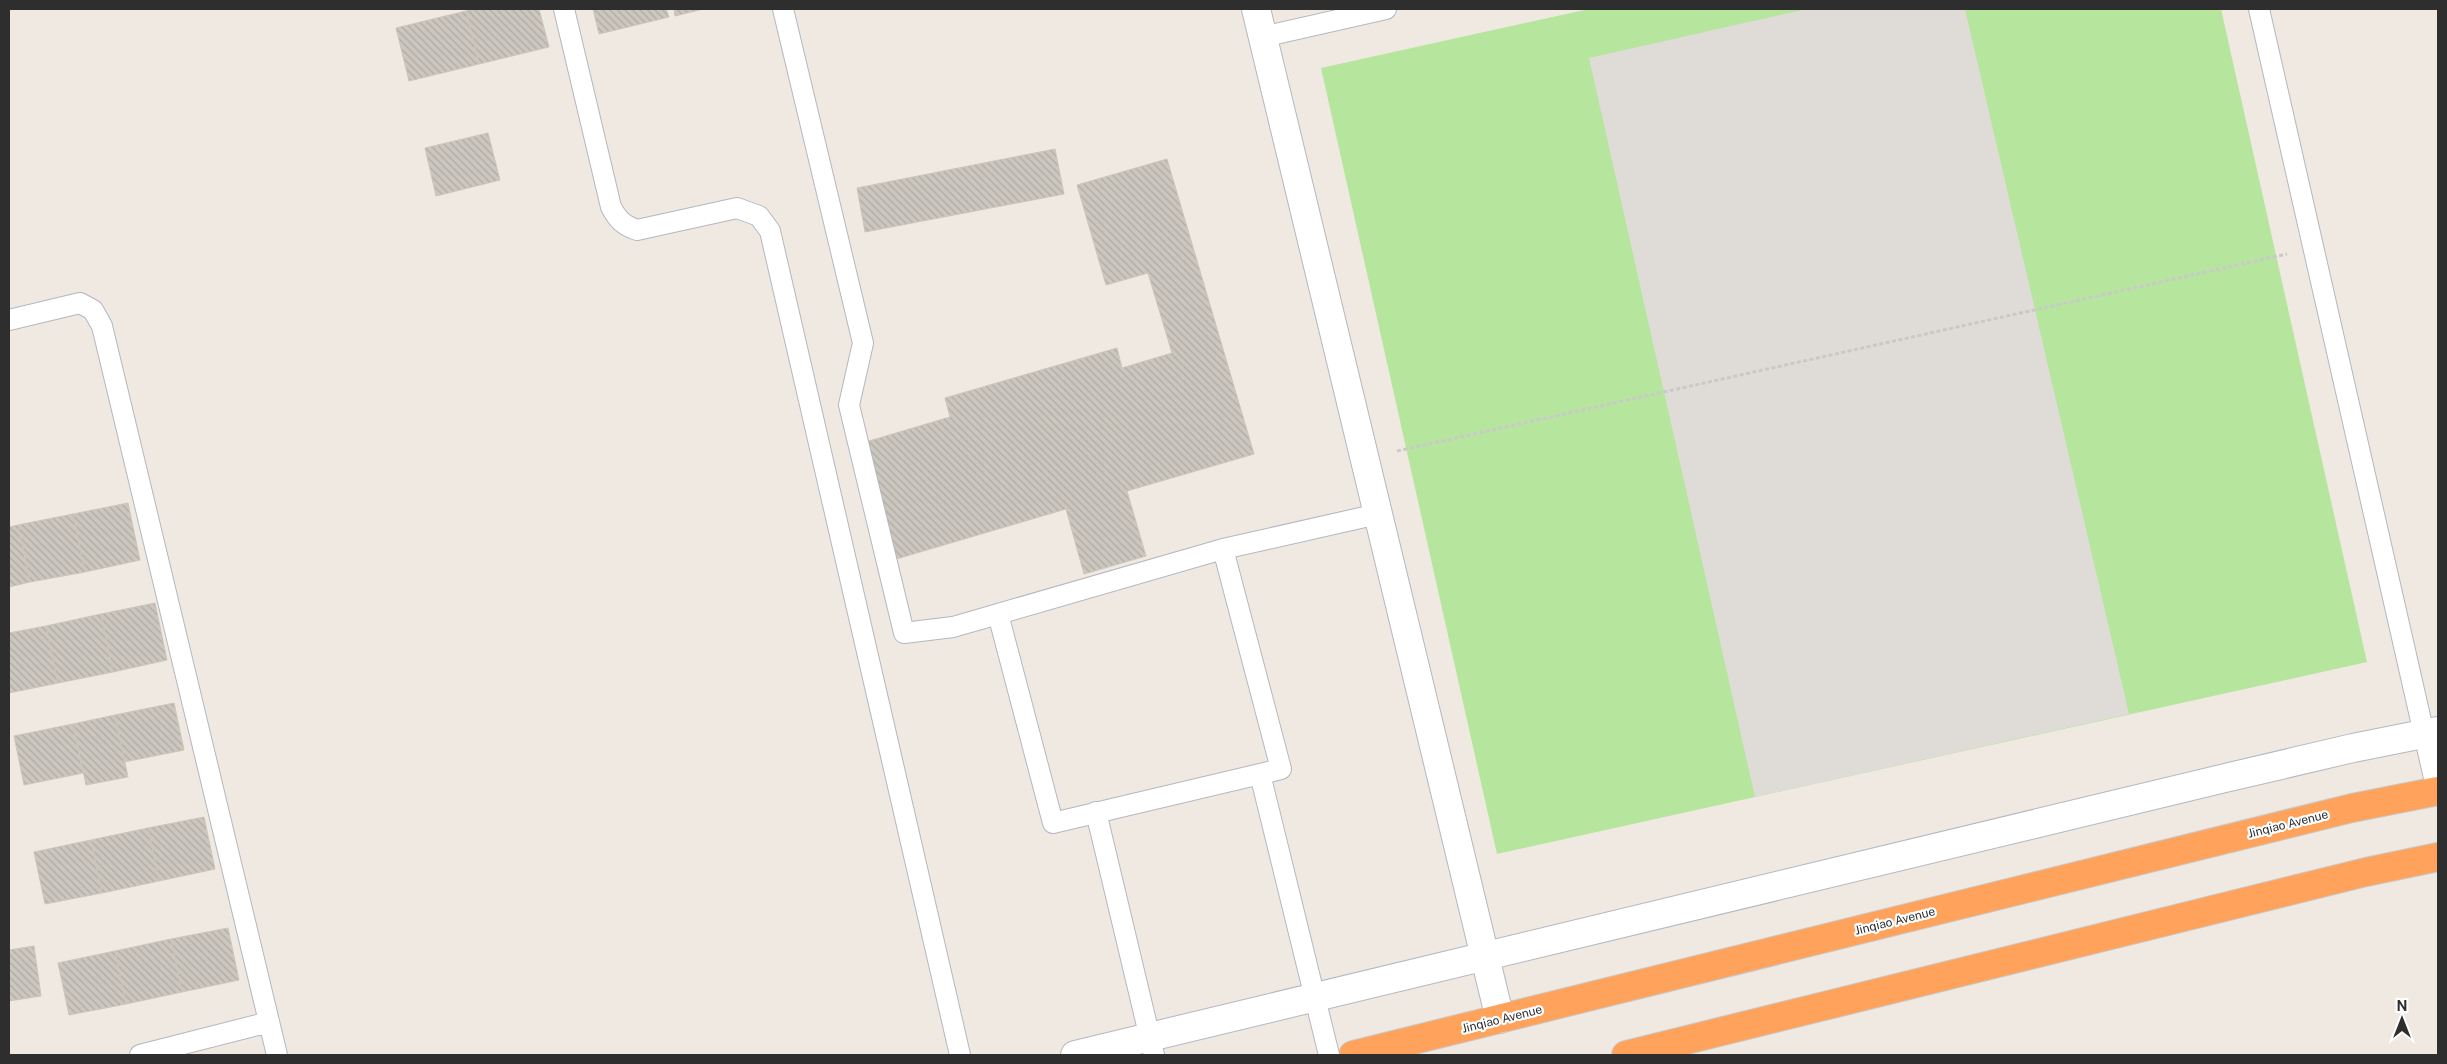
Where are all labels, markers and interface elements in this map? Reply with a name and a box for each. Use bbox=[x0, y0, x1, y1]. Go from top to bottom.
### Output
street label: Jinqiao Avenue bbox=[2246, 807, 2330, 841]
street label: Jinqiao Avenue bbox=[1853, 904, 1937, 938]
north arrow bbox=[2377, 994, 2427, 1044]
text: N bbox=[2397, 998, 2407, 1014]
street label: Jinqiao Avenue bbox=[1460, 1002, 1544, 1036]

